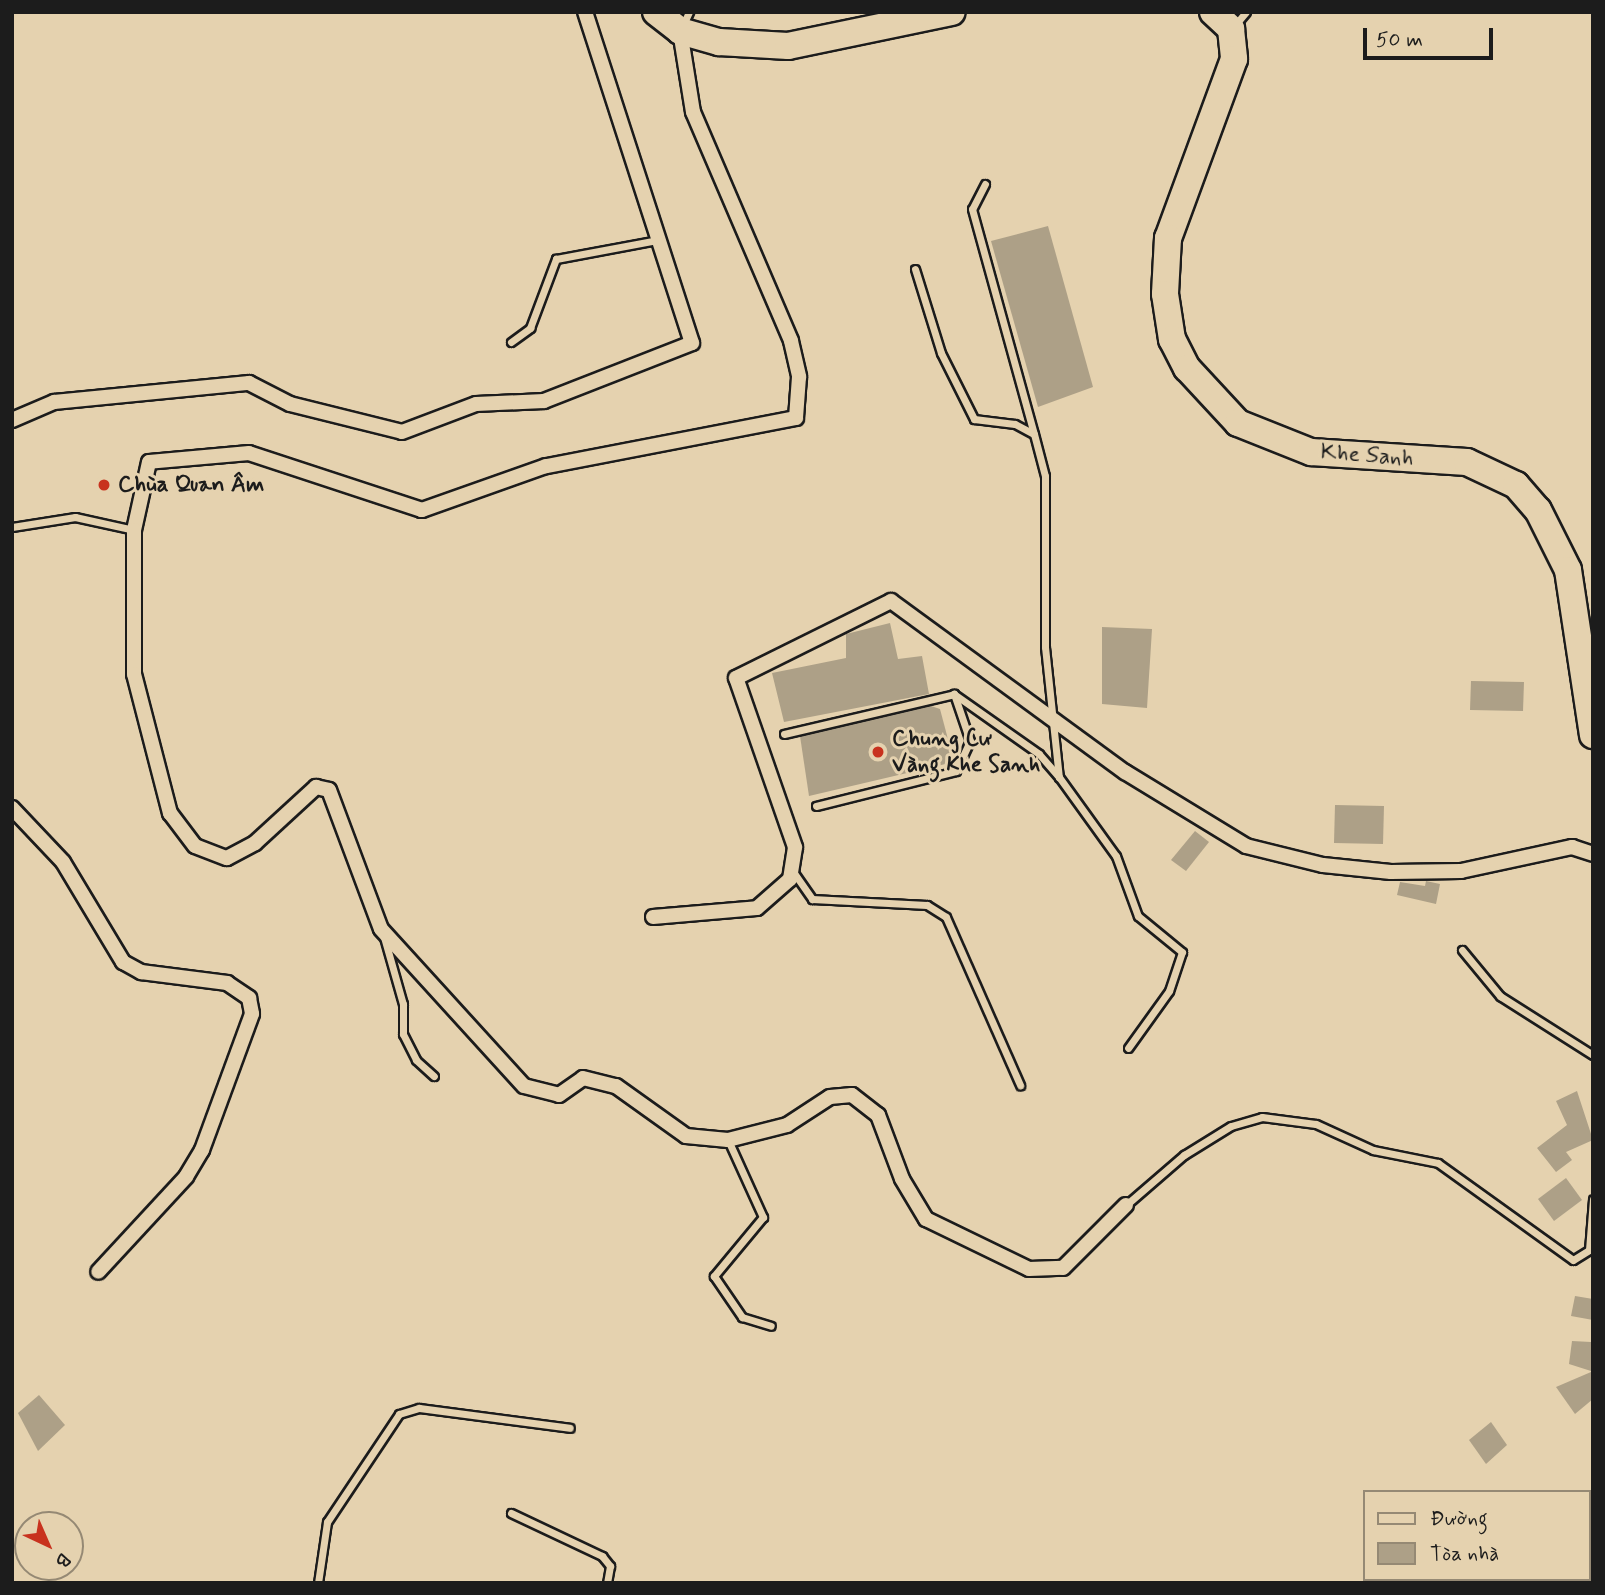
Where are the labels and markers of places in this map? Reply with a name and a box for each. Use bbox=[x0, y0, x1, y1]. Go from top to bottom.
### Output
place label: Chùa Quan Âm bbox=[118, 471, 266, 499]
marker: Chùa Quan Âm bbox=[96, 477, 112, 493]
place label: Chung Cư Vàng Khe Sanh bbox=[892, 725, 1040, 779]
marker: Chung Cư Vàng Khe Sanh bbox=[870, 744, 886, 760]

